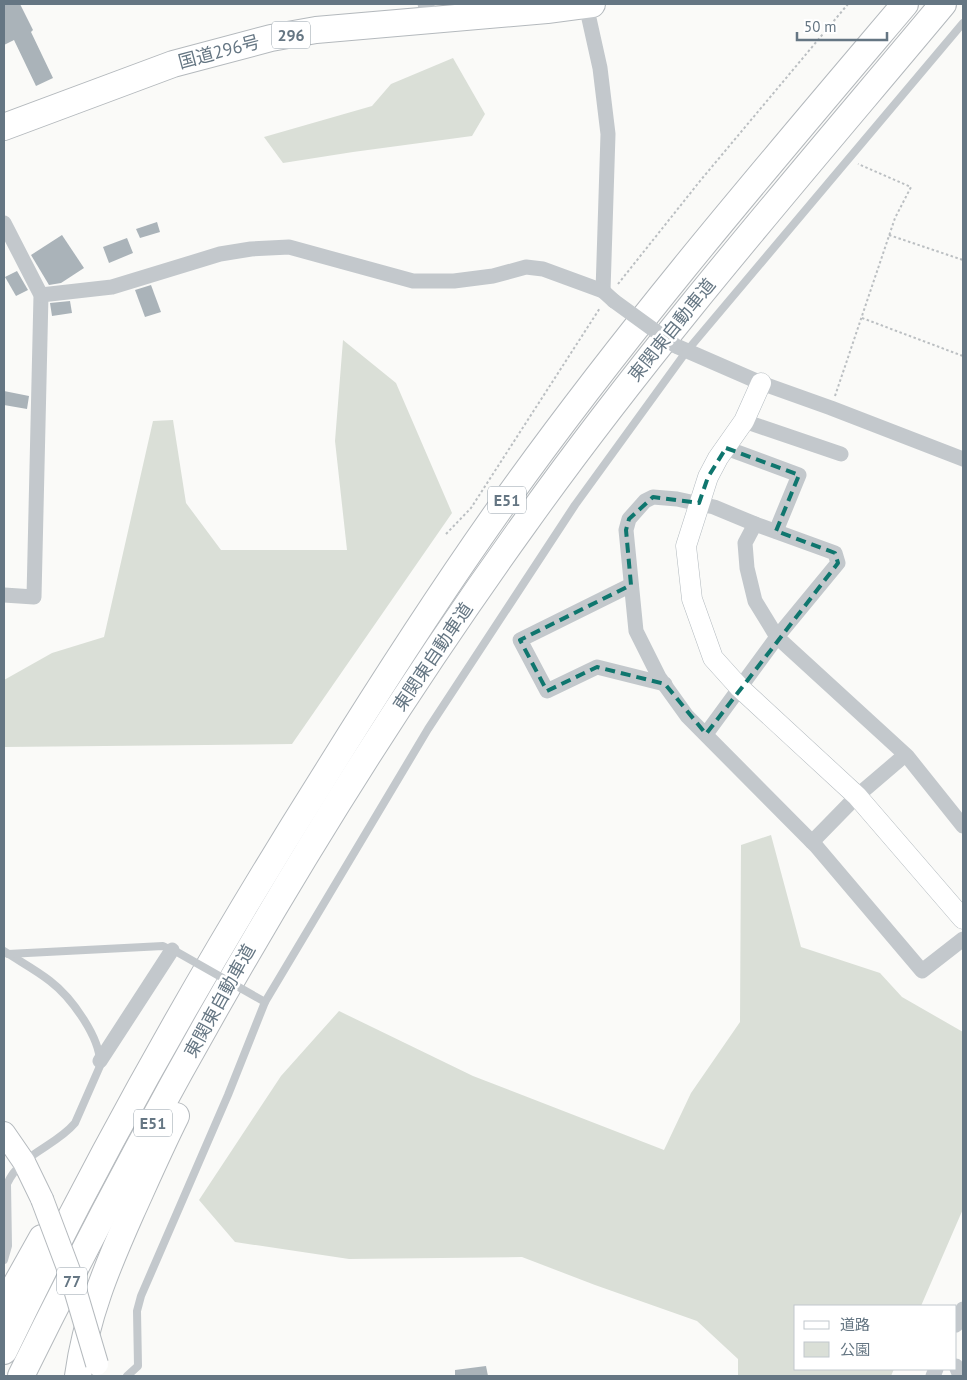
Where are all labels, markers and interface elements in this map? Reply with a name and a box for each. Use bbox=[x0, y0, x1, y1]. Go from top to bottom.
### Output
scale bar bbox=[797, 10, 887, 42]
text: 50 m bbox=[804, 17, 837, 36]
road number: 296 bbox=[272, 22, 310, 48]
street label: 国道296号 bbox=[176, 30, 262, 73]
street label: 東関東自動車道 bbox=[623, 273, 720, 386]
road number: E51 bbox=[488, 486, 526, 514]
street label: 東関東自動車道 bbox=[388, 598, 477, 715]
street label: 東関東自動車道 bbox=[179, 940, 260, 1061]
road number: E51 bbox=[134, 1110, 172, 1136]
road number: 77 bbox=[57, 1268, 87, 1294]
legend bbox=[794, 1305, 957, 1370]
text: 道路 bbox=[840, 1315, 870, 1334]
text: 公園 bbox=[840, 1340, 870, 1359]

